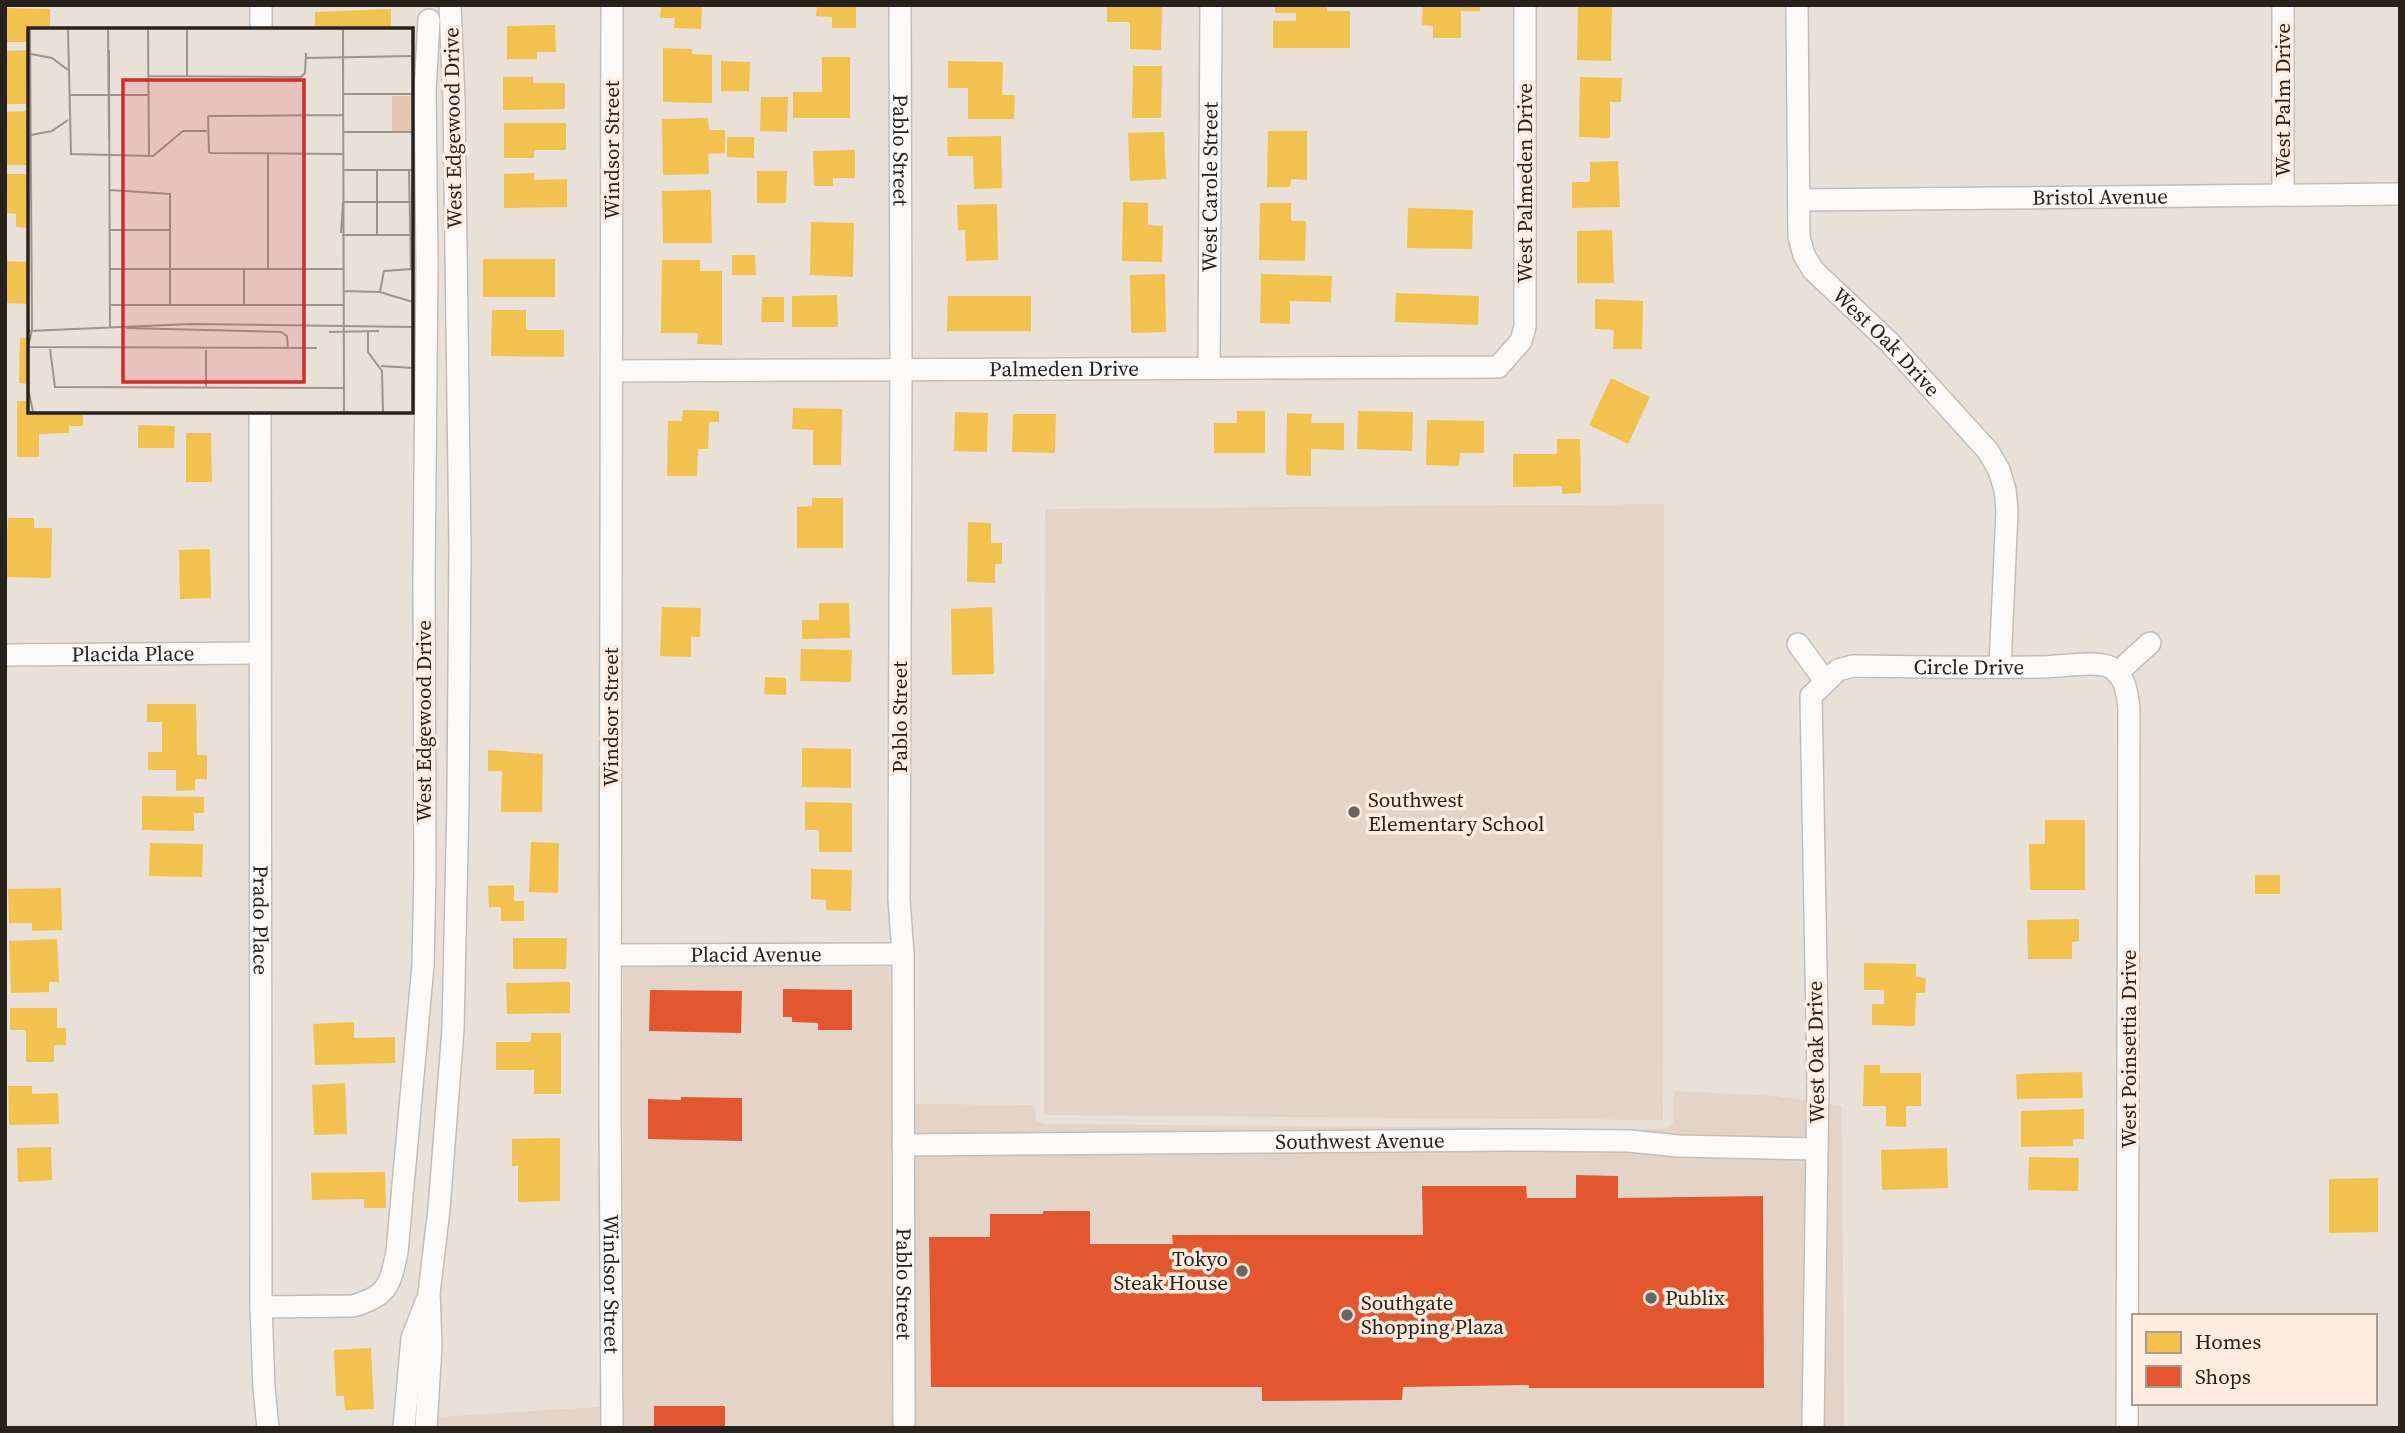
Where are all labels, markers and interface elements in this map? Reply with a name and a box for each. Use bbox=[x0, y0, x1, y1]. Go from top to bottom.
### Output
street label: West Palm Drive bbox=[2268, 23, 2297, 177]
street label: West Edgewood Drive bbox=[436, 27, 469, 229]
inset map bbox=[28, 28, 413, 413]
street label: Windsor Street bbox=[597, 80, 626, 220]
street label: West Palmeden Drive bbox=[1510, 83, 1539, 283]
street label: Pablo Street bbox=[886, 94, 916, 206]
street label: West Carole Street bbox=[1195, 102, 1224, 272]
street label: Bristol Avenue bbox=[2032, 181, 2168, 212]
street label: West Oak Drive bbox=[1826, 281, 1947, 403]
street label: Palmeden Drive bbox=[989, 354, 1139, 383]
street label: West Edgewood Drive bbox=[409, 620, 438, 822]
street label: Placida Place bbox=[71, 639, 195, 668]
street label: Windsor Street bbox=[596, 647, 625, 787]
street label: Circle Drive bbox=[1913, 652, 2024, 681]
street label: Pablo Street bbox=[885, 661, 914, 773]
place label: Southwest Elementary School bbox=[1368, 785, 1545, 838]
marker: Southwest Elementary School bbox=[1346, 804, 1362, 820]
street label: Prado Place bbox=[247, 865, 276, 975]
street label: Placid Avenue bbox=[690, 939, 822, 969]
street label: West Poinsettia Drive bbox=[2114, 950, 2143, 1148]
street label: West Oak Drive bbox=[1800, 980, 1831, 1124]
street label: Southwest Avenue bbox=[1275, 1126, 1445, 1156]
street label: Windsor Street bbox=[597, 1214, 627, 1354]
street label: Pablo Street bbox=[890, 1228, 919, 1340]
place label: Tokyo Steak House bbox=[1114, 1244, 1228, 1297]
marker: Tokyo Steak House bbox=[1234, 1263, 1250, 1279]
place label: Publix bbox=[1665, 1283, 1725, 1312]
place label: Southgate Shopping Plaza bbox=[1361, 1288, 1504, 1341]
marker: Publix bbox=[1643, 1290, 1659, 1306]
marker: Southgate Shopping Plaza bbox=[1339, 1307, 1355, 1323]
legend bbox=[2132, 1314, 2377, 1405]
text: Homes bbox=[2195, 1327, 2261, 1356]
text: Shops bbox=[2195, 1362, 2251, 1391]

